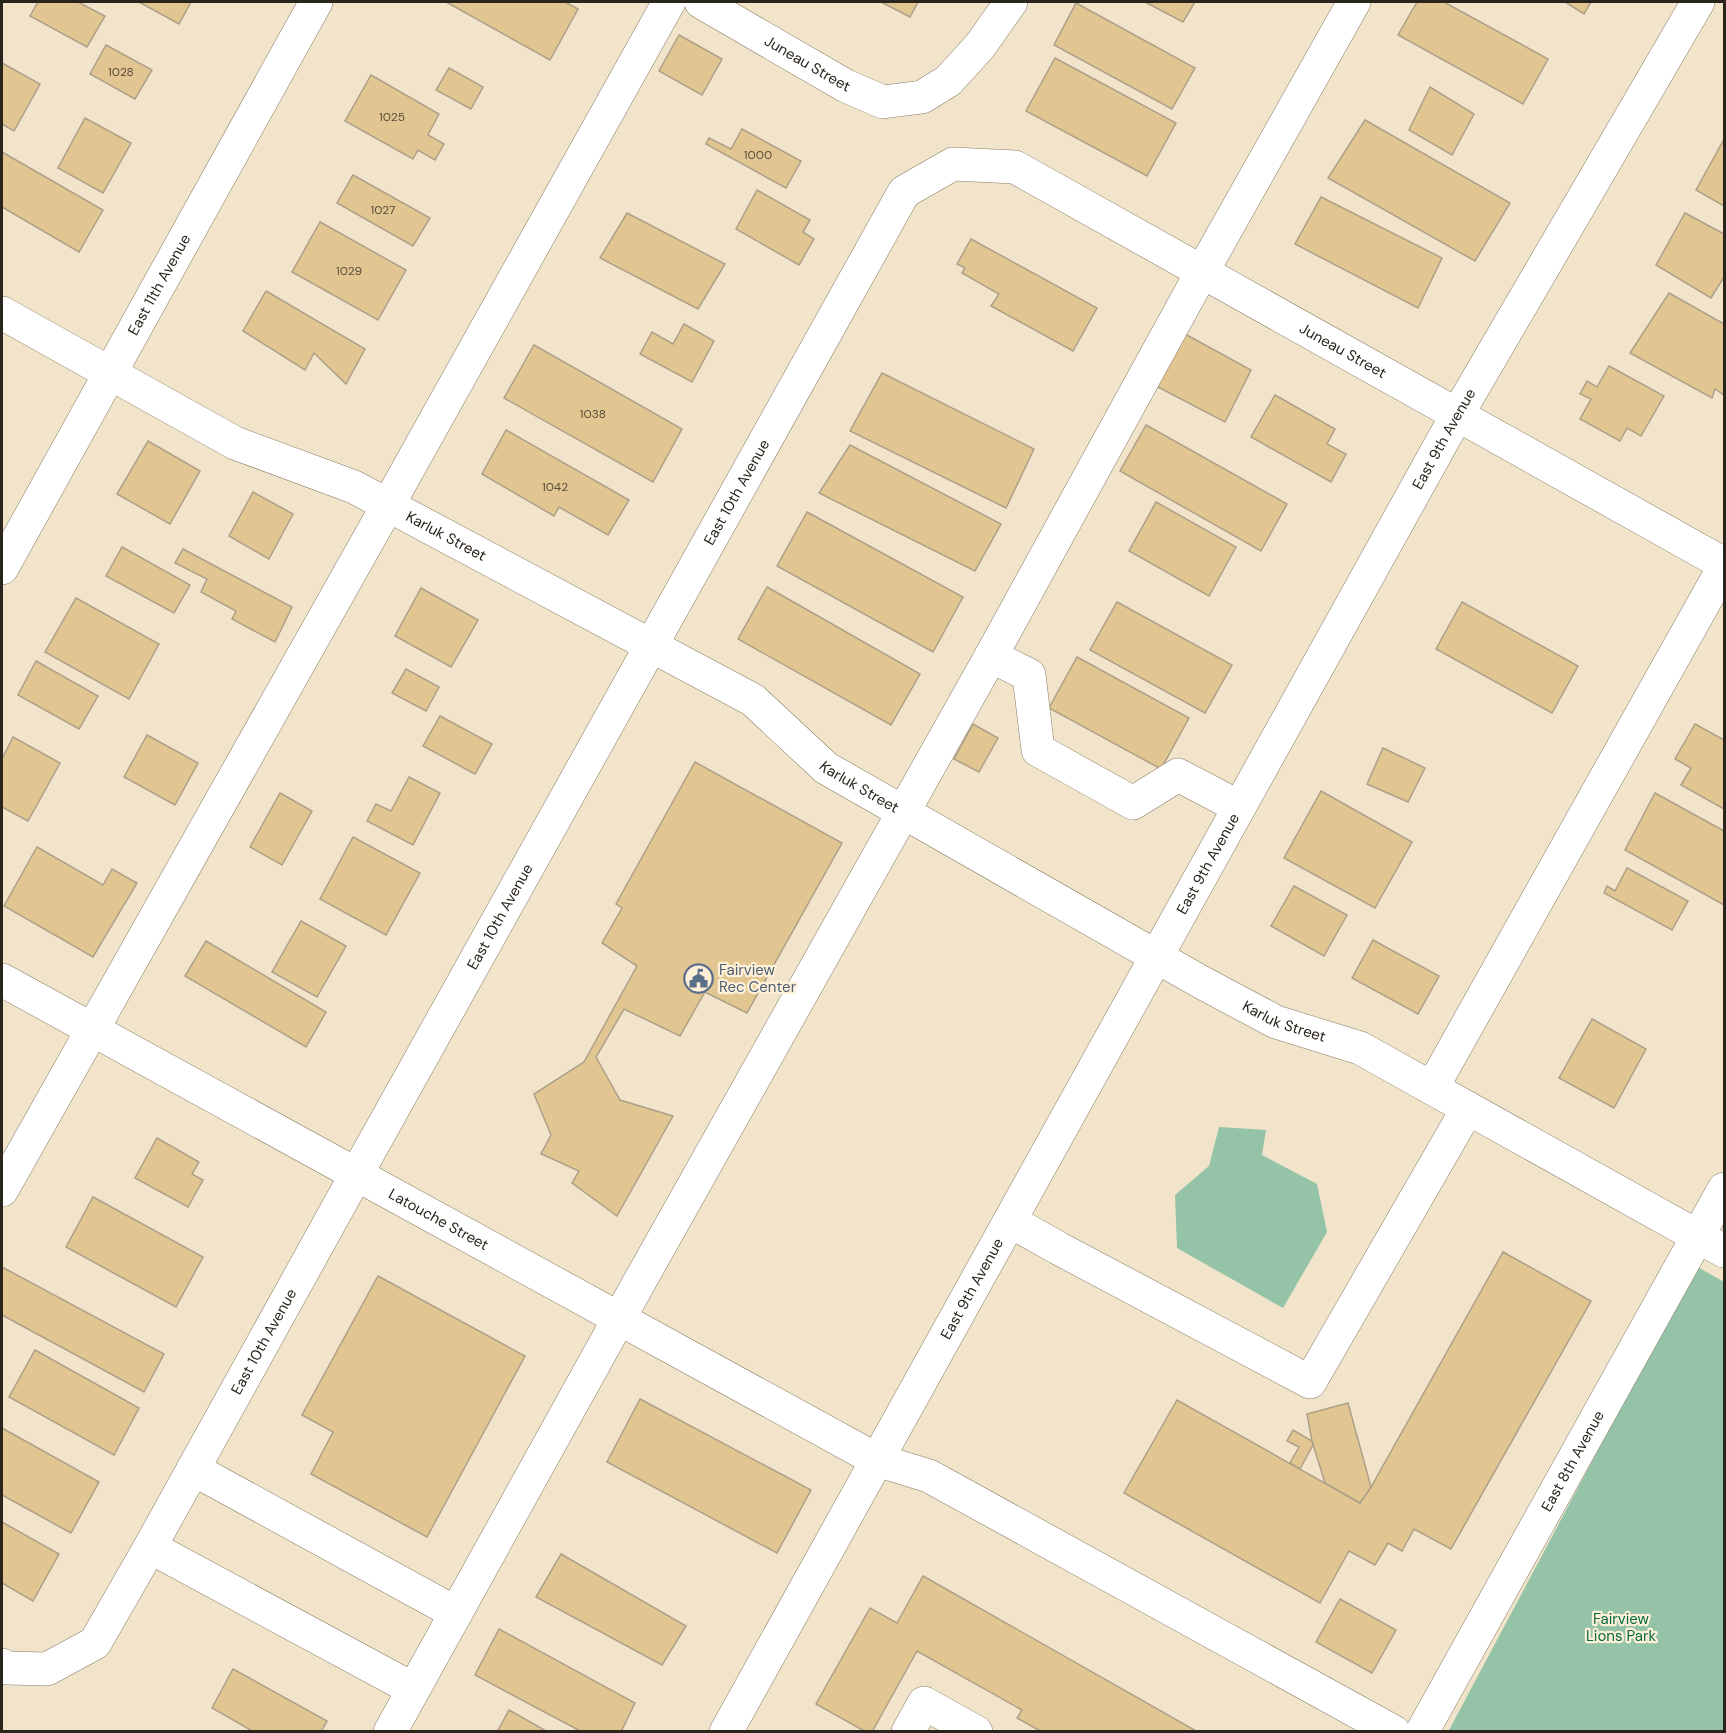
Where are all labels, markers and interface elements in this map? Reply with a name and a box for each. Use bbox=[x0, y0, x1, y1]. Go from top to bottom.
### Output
street label: Juneau Street bbox=[761, 31, 853, 97]
house number: 1028 bbox=[108, 64, 134, 80]
house number: 1025 bbox=[379, 109, 405, 125]
house number: 1000 bbox=[744, 147, 772, 163]
house number: 1027 bbox=[371, 202, 395, 218]
street label: East 11th Avenue bbox=[123, 231, 195, 339]
house number: 1029 bbox=[336, 263, 362, 279]
street label: Juneau Street bbox=[1296, 318, 1390, 383]
street label: East 9th Avenue bbox=[1408, 385, 1480, 493]
house number: 1038 bbox=[580, 406, 606, 422]
street label: East 10th Avenue bbox=[699, 436, 774, 549]
house number: 1042 bbox=[542, 479, 568, 495]
street label: Karluk Street bbox=[402, 507, 490, 566]
street label: Karluk Street bbox=[815, 757, 903, 818]
street label: East 9th Avenue bbox=[1172, 810, 1244, 918]
street label: East 10th Avenue bbox=[462, 860, 538, 973]
place label: Fairview Rec Center bbox=[719, 960, 797, 997]
public building icon: Fairview Rec Center bbox=[682, 963, 714, 995]
street label: Karluk Street bbox=[1239, 996, 1328, 1047]
street label: Latouche Street bbox=[385, 1184, 492, 1255]
street label: East 9th Avenue bbox=[936, 1235, 1008, 1343]
street label: East 10th Avenue bbox=[226, 1285, 301, 1398]
street label: East 8th Avenue bbox=[1537, 1407, 1609, 1515]
park label: Fairview Lions Park bbox=[1586, 1609, 1657, 1646]

